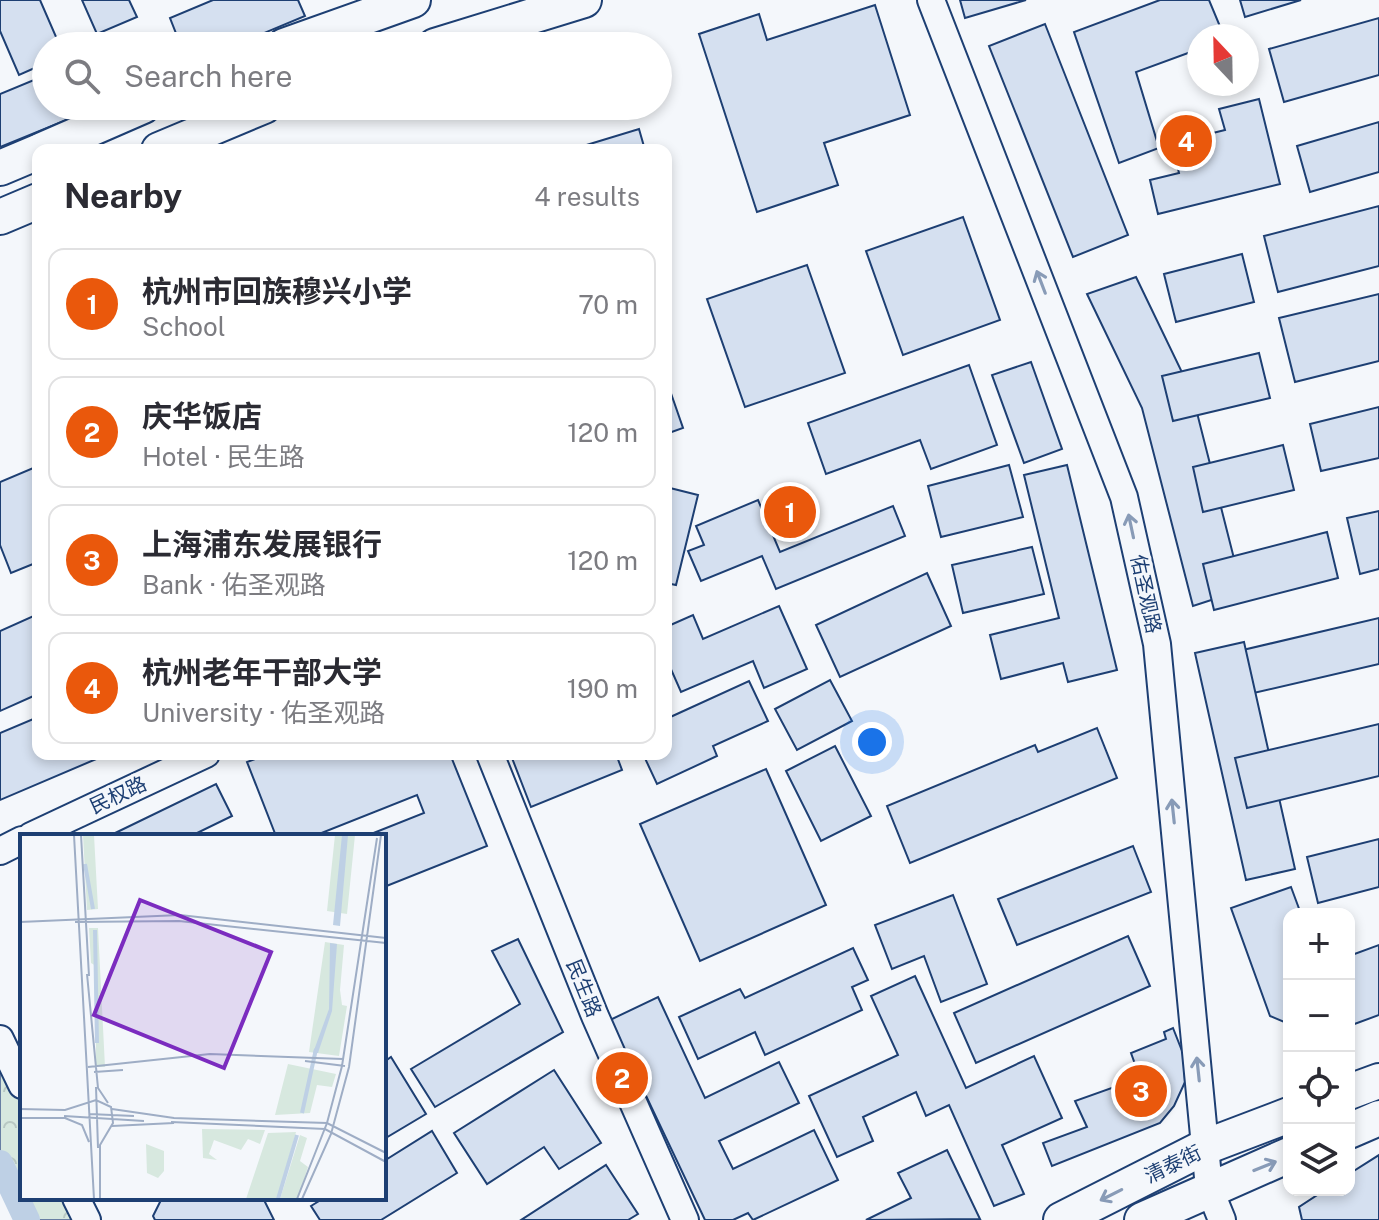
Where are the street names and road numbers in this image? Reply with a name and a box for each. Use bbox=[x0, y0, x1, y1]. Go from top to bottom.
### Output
street label: 佑圣观路 bbox=[1126, 552, 1166, 636]
street label: 民权路 bbox=[86, 771, 150, 819]
street label: 民生路 bbox=[562, 956, 606, 1020]
street label: 清泰街 bbox=[1141, 1140, 1205, 1188]

